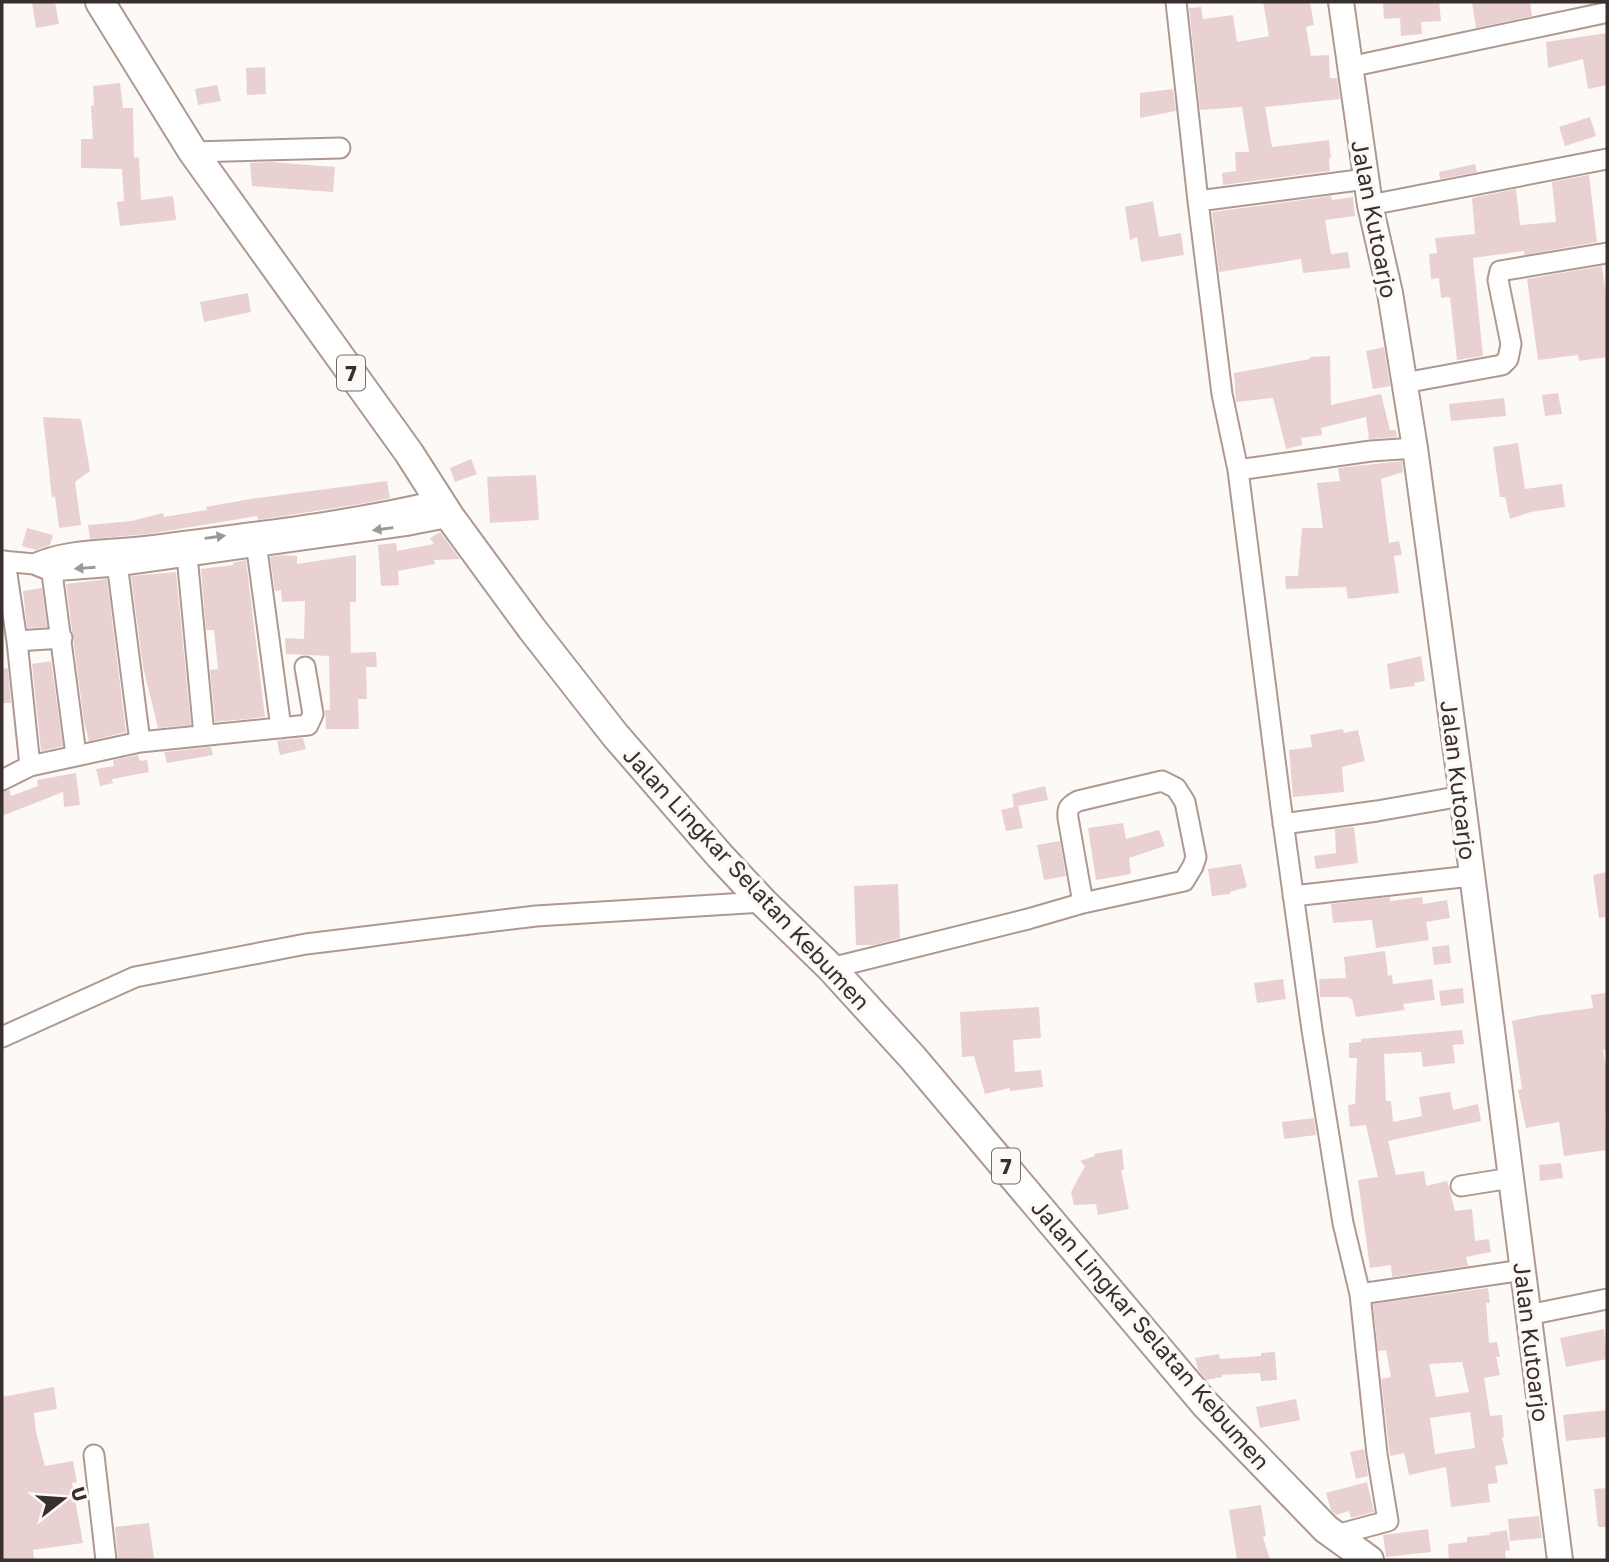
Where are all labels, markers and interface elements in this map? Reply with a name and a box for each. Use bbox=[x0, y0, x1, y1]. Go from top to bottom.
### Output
street label: Jalan Kutoarjo bbox=[1346, 138, 1404, 300]
road number: 7 bbox=[337, 356, 365, 390]
one-way arrow bbox=[372, 524, 394, 535]
one-way arrow bbox=[204, 532, 226, 543]
one-way arrow bbox=[73, 563, 95, 574]
street label: Jalan Kutoarjo bbox=[1435, 699, 1483, 861]
street label: Jalan Lingkar Selatan Kebumen bbox=[618, 741, 876, 1015]
road number: 7 bbox=[992, 1148, 1020, 1184]
street label: Jalan Lingkar Selatan Kebumen bbox=[1026, 1193, 1276, 1475]
street label: Jalan Kutoarjo bbox=[1508, 1261, 1556, 1423]
north arrow bbox=[28, 1464, 98, 1534]
text: U bbox=[67, 1484, 93, 1504]

